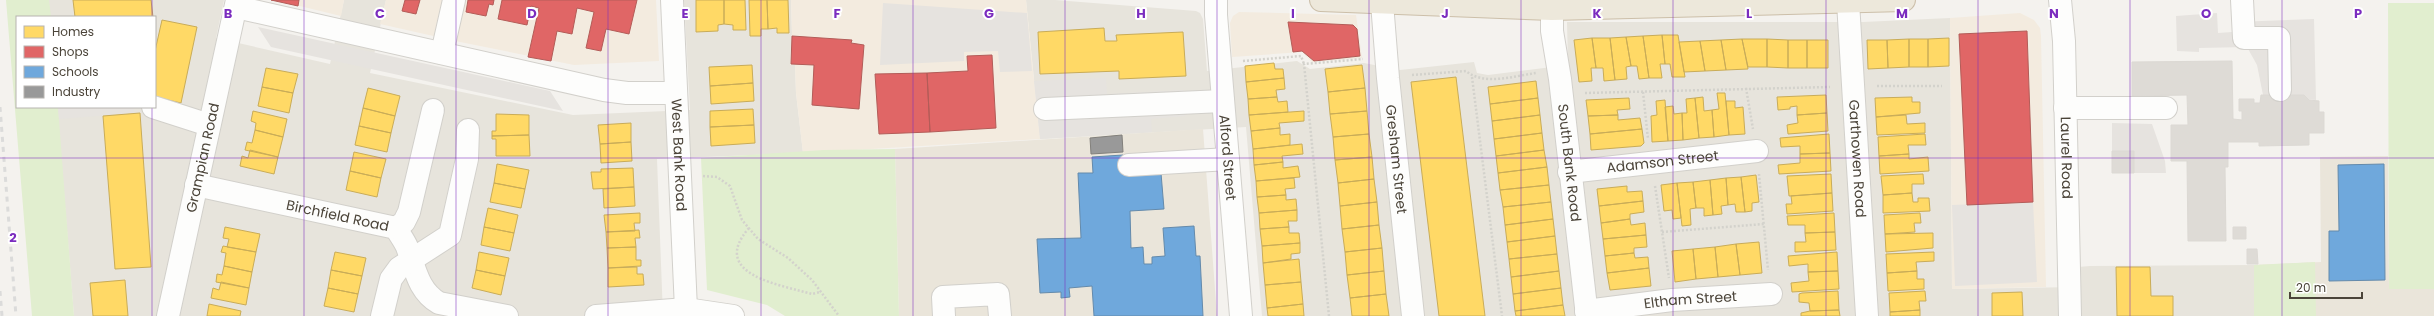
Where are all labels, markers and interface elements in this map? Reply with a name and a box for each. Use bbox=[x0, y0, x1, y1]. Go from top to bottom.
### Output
text: B bbox=[224, 4, 233, 23]
text: C bbox=[375, 4, 385, 23]
text: D bbox=[527, 4, 537, 23]
text: E bbox=[681, 4, 689, 23]
text: F bbox=[833, 4, 841, 23]
text: G bbox=[984, 4, 994, 23]
text: H bbox=[1136, 4, 1146, 23]
text: I bbox=[1291, 4, 1295, 23]
text: J bbox=[1441, 4, 1449, 23]
text: K bbox=[1592, 4, 1602, 23]
text: L bbox=[1746, 4, 1752, 23]
text: M bbox=[1896, 4, 1908, 23]
text: N bbox=[2049, 4, 2059, 23]
text: O bbox=[2201, 4, 2211, 23]
text: P bbox=[2354, 4, 2362, 23]
legend bbox=[16, 16, 156, 108]
text: Homes bbox=[52, 23, 94, 40]
text: Shops bbox=[52, 43, 89, 60]
text: Schools bbox=[52, 63, 99, 80]
text: Industry bbox=[52, 83, 101, 100]
street label: West Bank Road bbox=[666, 98, 692, 212]
street label: Garthowen Road bbox=[1844, 99, 1871, 218]
street label: Grampian Road bbox=[181, 101, 224, 214]
street label: South Bank Road bbox=[1553, 103, 1586, 223]
street label: Gresham Street bbox=[1381, 104, 1412, 215]
street label: Alford Street bbox=[1214, 114, 1241, 201]
street label: Laurel Road bbox=[2056, 117, 2077, 199]
street label: Adamson Street bbox=[1605, 145, 1720, 178]
street label: Birchfield Road bbox=[285, 195, 391, 236]
text: 2 bbox=[9, 228, 17, 247]
scale bar bbox=[2290, 274, 2362, 300]
text: 20 m bbox=[2296, 279, 2326, 296]
street label: Eltham Street bbox=[1643, 286, 1737, 314]

